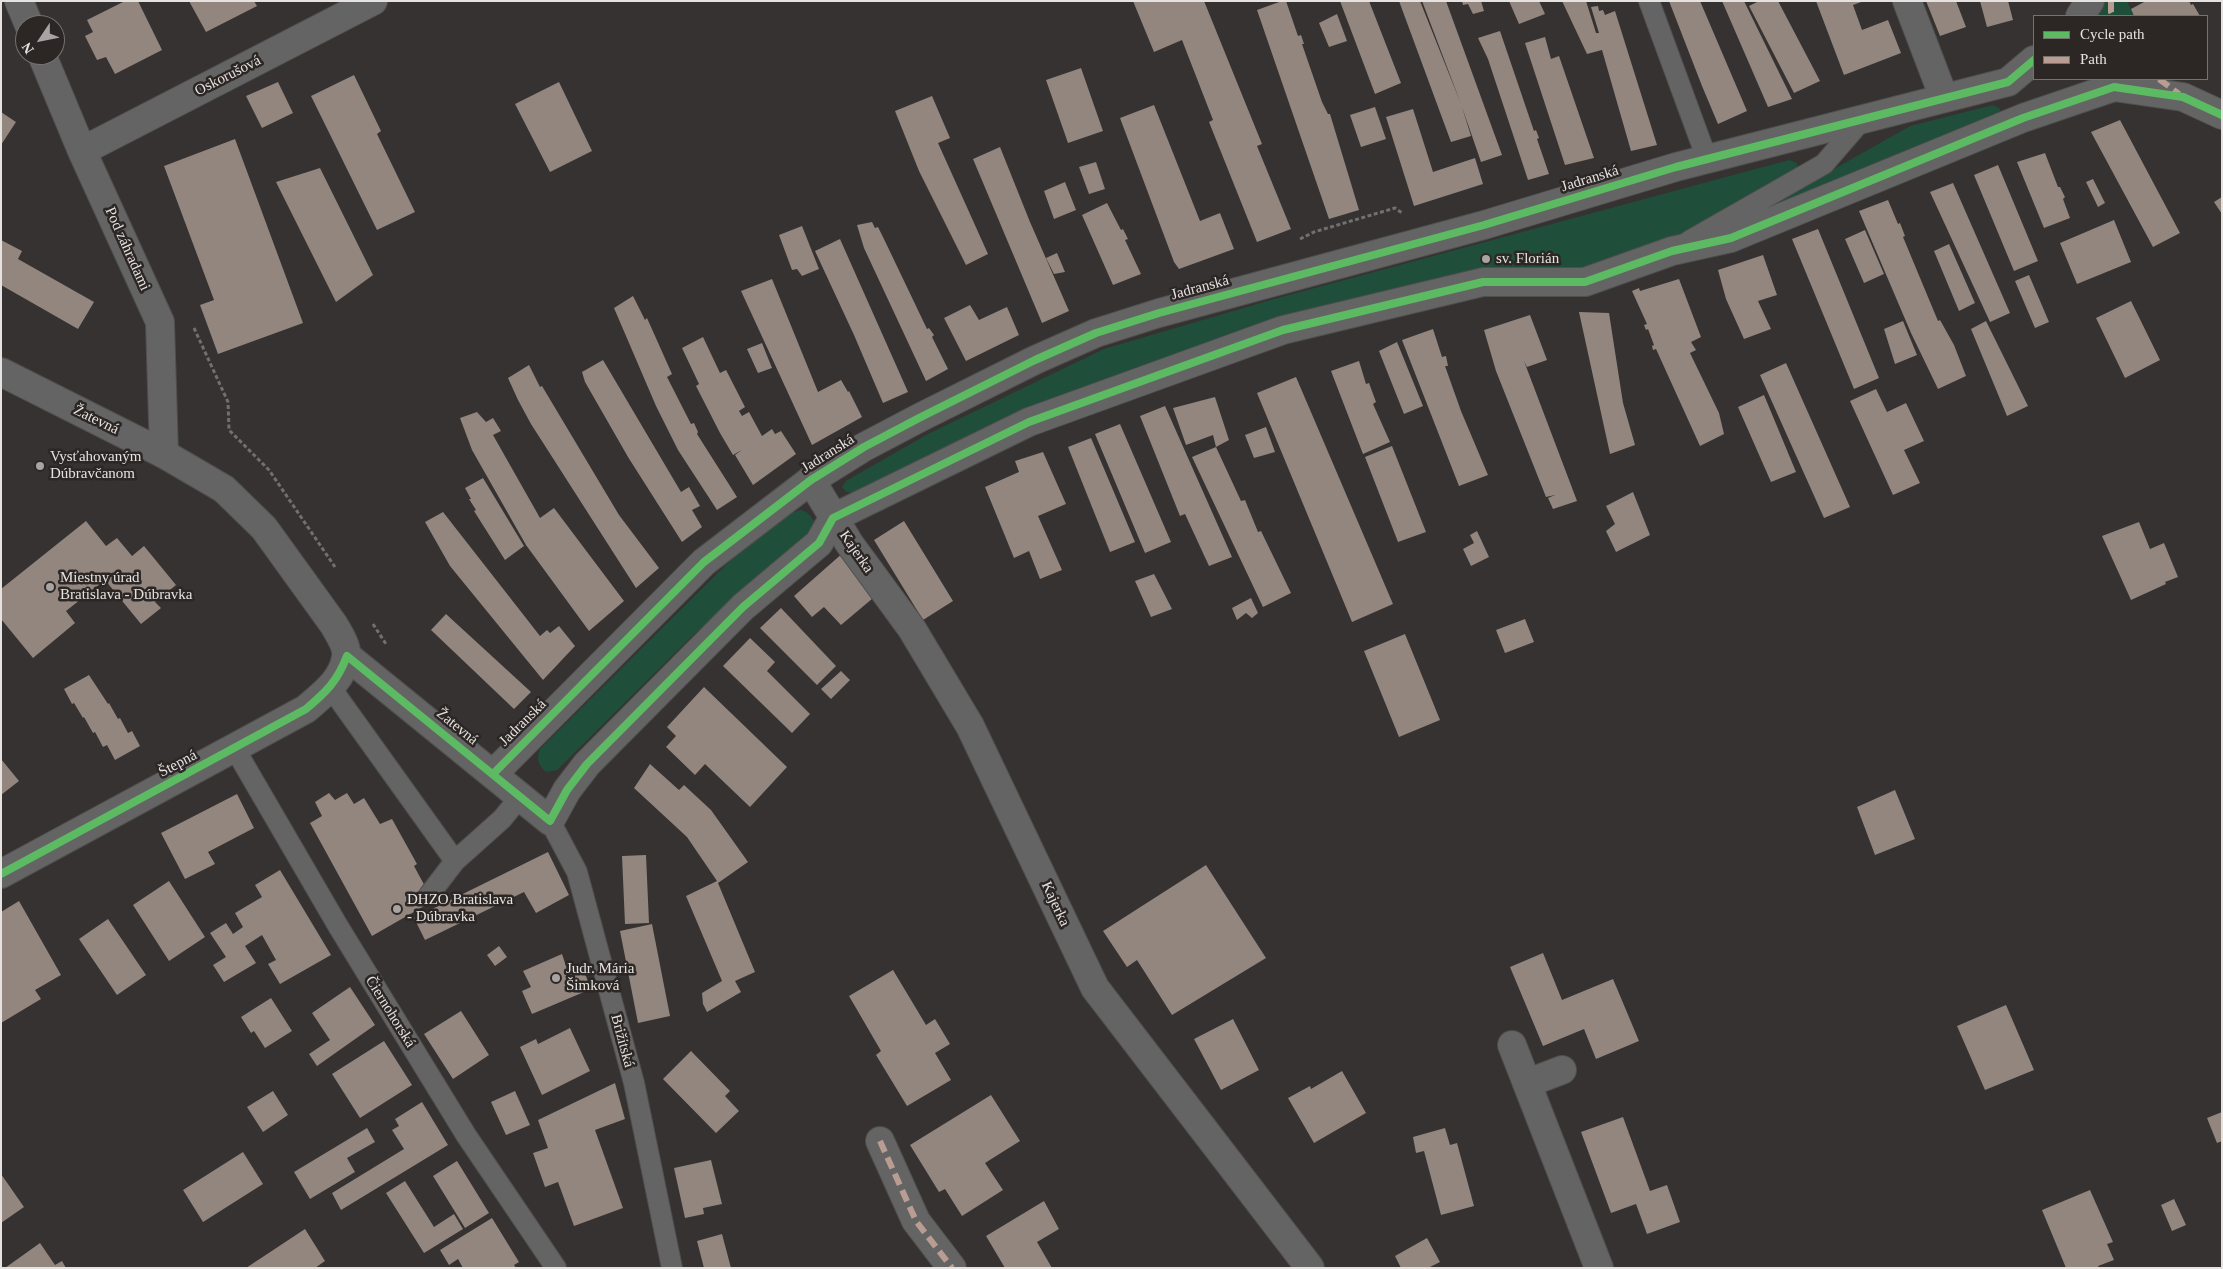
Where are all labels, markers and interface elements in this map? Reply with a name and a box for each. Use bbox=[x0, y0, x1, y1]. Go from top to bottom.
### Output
north arrow bbox=[15, 15, 65, 65]
legend bbox=[2033, 15, 2208, 80]
text: Cycle path bbox=[2080, 26, 2145, 42]
text: N bbox=[19, 40, 37, 56]
text: Path bbox=[2080, 51, 2107, 67]
street label: Oskorušová bbox=[192, 52, 264, 100]
street label: Jadranská bbox=[1559, 162, 1621, 196]
street label: Pod záhradami bbox=[101, 204, 153, 294]
place label: sv. Florián bbox=[1496, 250, 1559, 268]
marker: sv. Florián bbox=[1480, 253, 1492, 265]
street label: Jadranská bbox=[1169, 272, 1231, 304]
street label: Žatevná bbox=[70, 401, 122, 439]
street label: Jadranská bbox=[798, 431, 858, 477]
place label: Vysťahovaným Dúbravčanom bbox=[50, 448, 141, 483]
marker: Vysťahovaným Dúbravčanom bbox=[34, 460, 46, 472]
street label: Kajerka bbox=[835, 527, 877, 577]
place label: Miestny úrad Bratislava - Dúbravka bbox=[60, 569, 192, 604]
marker: Miestny úrad Bratislava - Dúbravka bbox=[44, 581, 56, 593]
street label: Jadranská bbox=[496, 696, 550, 750]
street label: Žatevná bbox=[433, 705, 481, 749]
street label: Štepná bbox=[156, 746, 200, 782]
street label: Kajerka bbox=[1037, 879, 1073, 929]
place label: DHZO Bratislava - Dúbravka bbox=[407, 891, 513, 926]
marker: DHZO Bratislava - Dúbravka bbox=[391, 903, 403, 915]
place label: Judr. Mária Šimková bbox=[566, 960, 634, 995]
marker: Judr. Mária Šimková bbox=[550, 972, 562, 984]
street label: Čiernohorská bbox=[361, 973, 419, 1051]
street label: Brižitská bbox=[606, 1013, 638, 1069]

